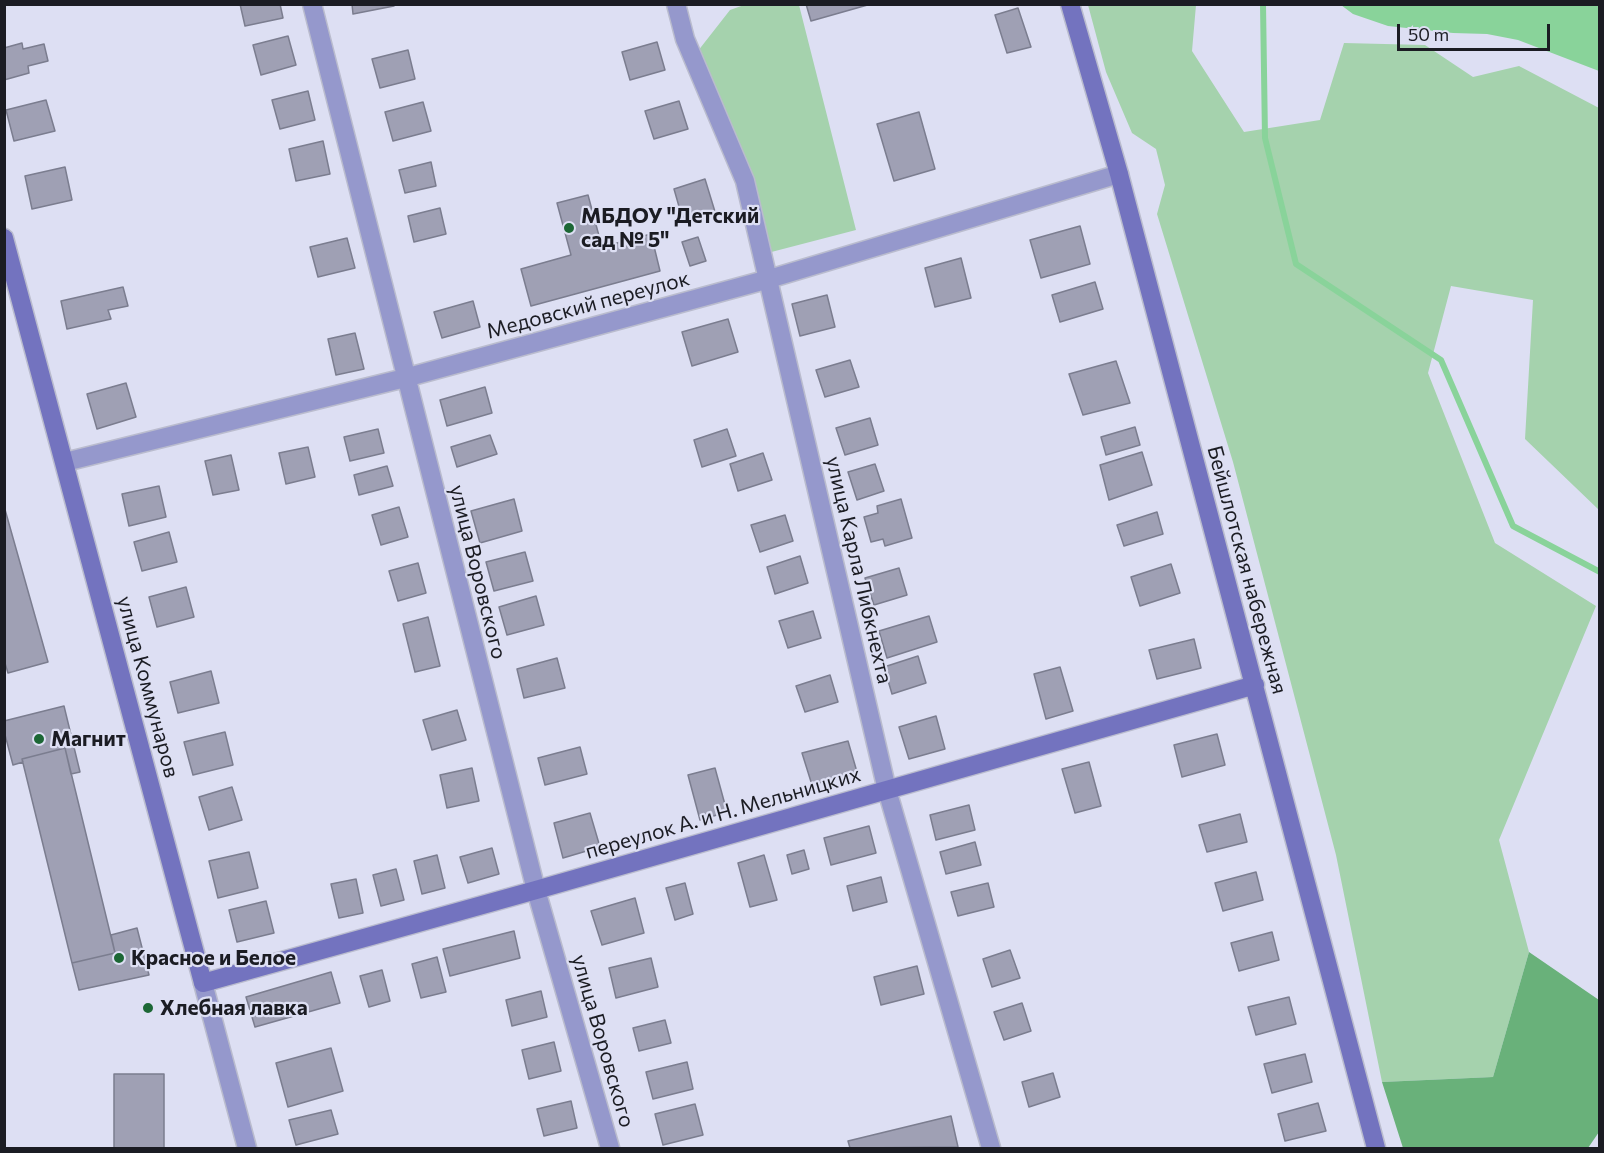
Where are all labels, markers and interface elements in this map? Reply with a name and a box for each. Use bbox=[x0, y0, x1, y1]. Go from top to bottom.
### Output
scale bar bbox=[1400, 12, 1553, 50]
text: 50 m bbox=[1408, 23, 1449, 45]
place label: МБДОУ "Детский сад № 5" bbox=[581, 203, 759, 253]
marker: МБДОУ "Детский сад № 5" bbox=[562, 221, 576, 235]
street label: Медовский переулок bbox=[484, 266, 692, 344]
street label: Бейшлотская набережная bbox=[1202, 443, 1292, 697]
street label: улица Карла Либкнехта bbox=[821, 454, 897, 686]
street label: улица Воровского bbox=[444, 482, 512, 662]
street label: улица Коммунаров bbox=[112, 594, 184, 780]
place label: Магнит bbox=[51, 726, 126, 752]
marker: Магнит bbox=[32, 732, 46, 746]
street label: переулок А. и Н. Мельницких bbox=[582, 762, 864, 864]
place label: Красное и Белое bbox=[131, 945, 296, 971]
marker: Красное и Белое bbox=[112, 951, 126, 965]
street label: улица Воровского bbox=[566, 952, 640, 1130]
place label: Хлебная лавка bbox=[160, 995, 308, 1021]
marker: Хлебная лавка bbox=[141, 1001, 155, 1015]

